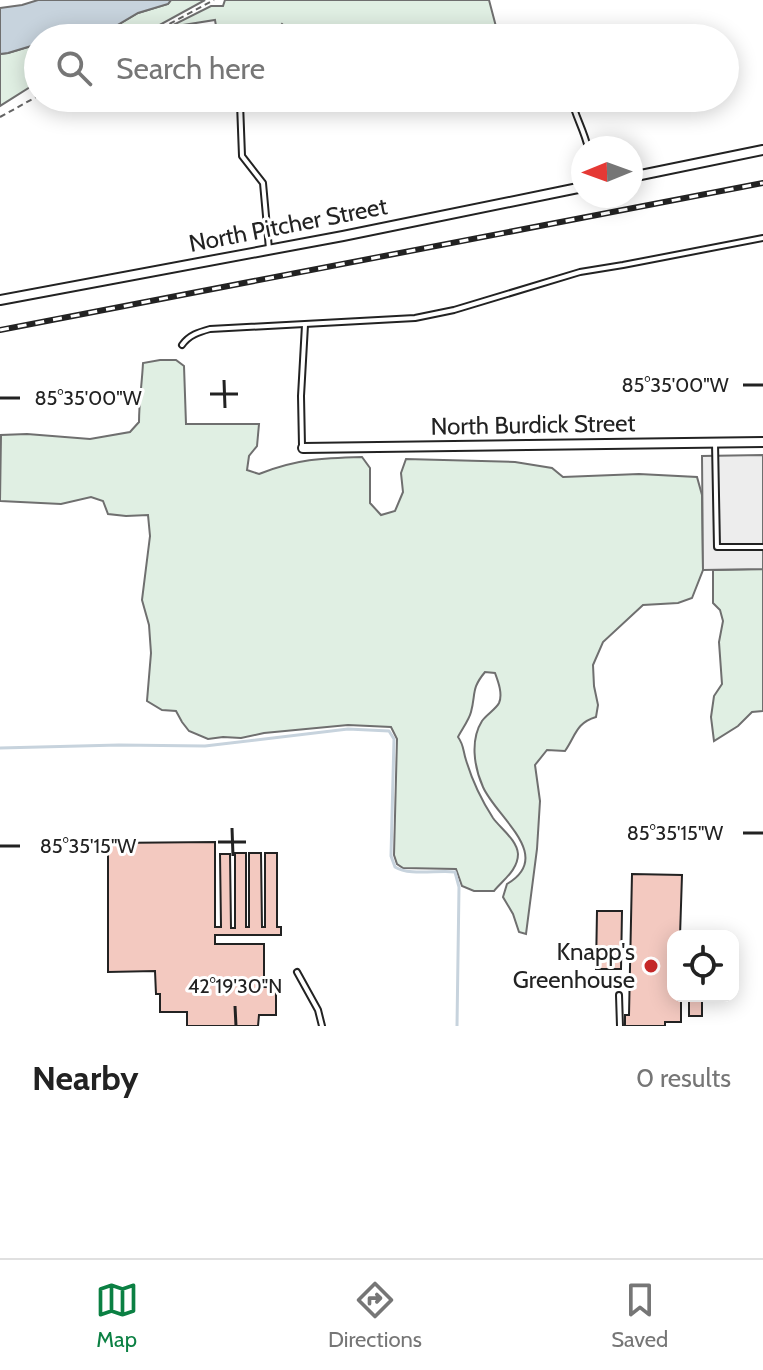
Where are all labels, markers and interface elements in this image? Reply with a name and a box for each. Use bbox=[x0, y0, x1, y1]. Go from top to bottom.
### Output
search box bbox=[24, 24, 739, 112]
icon: search bbox=[52, 46, 96, 90]
text: Search here bbox=[116, 50, 265, 87]
north arrow bbox=[571, 136, 643, 208]
street label: North Pitcher Street bbox=[186, 191, 390, 258]
text: 85°35'00"W bbox=[621, 373, 729, 397]
text: 85°35'00"W bbox=[34, 386, 142, 410]
street label: North Burdick Street bbox=[430, 408, 636, 441]
text: 85°35'15"W bbox=[627, 821, 723, 845]
text: 85°35'15"W bbox=[40, 834, 136, 858]
map controls bbox=[667, 930, 739, 1002]
button: locate bbox=[667, 930, 739, 1002]
place label: Knapp's Greenhouse bbox=[513, 937, 635, 994]
marker: Knapp's Greenhouse bbox=[642, 957, 660, 975]
text: 42°19'30"N bbox=[188, 974, 282, 998]
text: Nearby bbox=[32, 1057, 139, 1099]
text: 0 results bbox=[636, 1062, 731, 1094]
tab: Map bbox=[95, 1278, 139, 1353]
tab: Directions bbox=[328, 1278, 422, 1353]
tab: Saved bbox=[611, 1278, 668, 1353]

